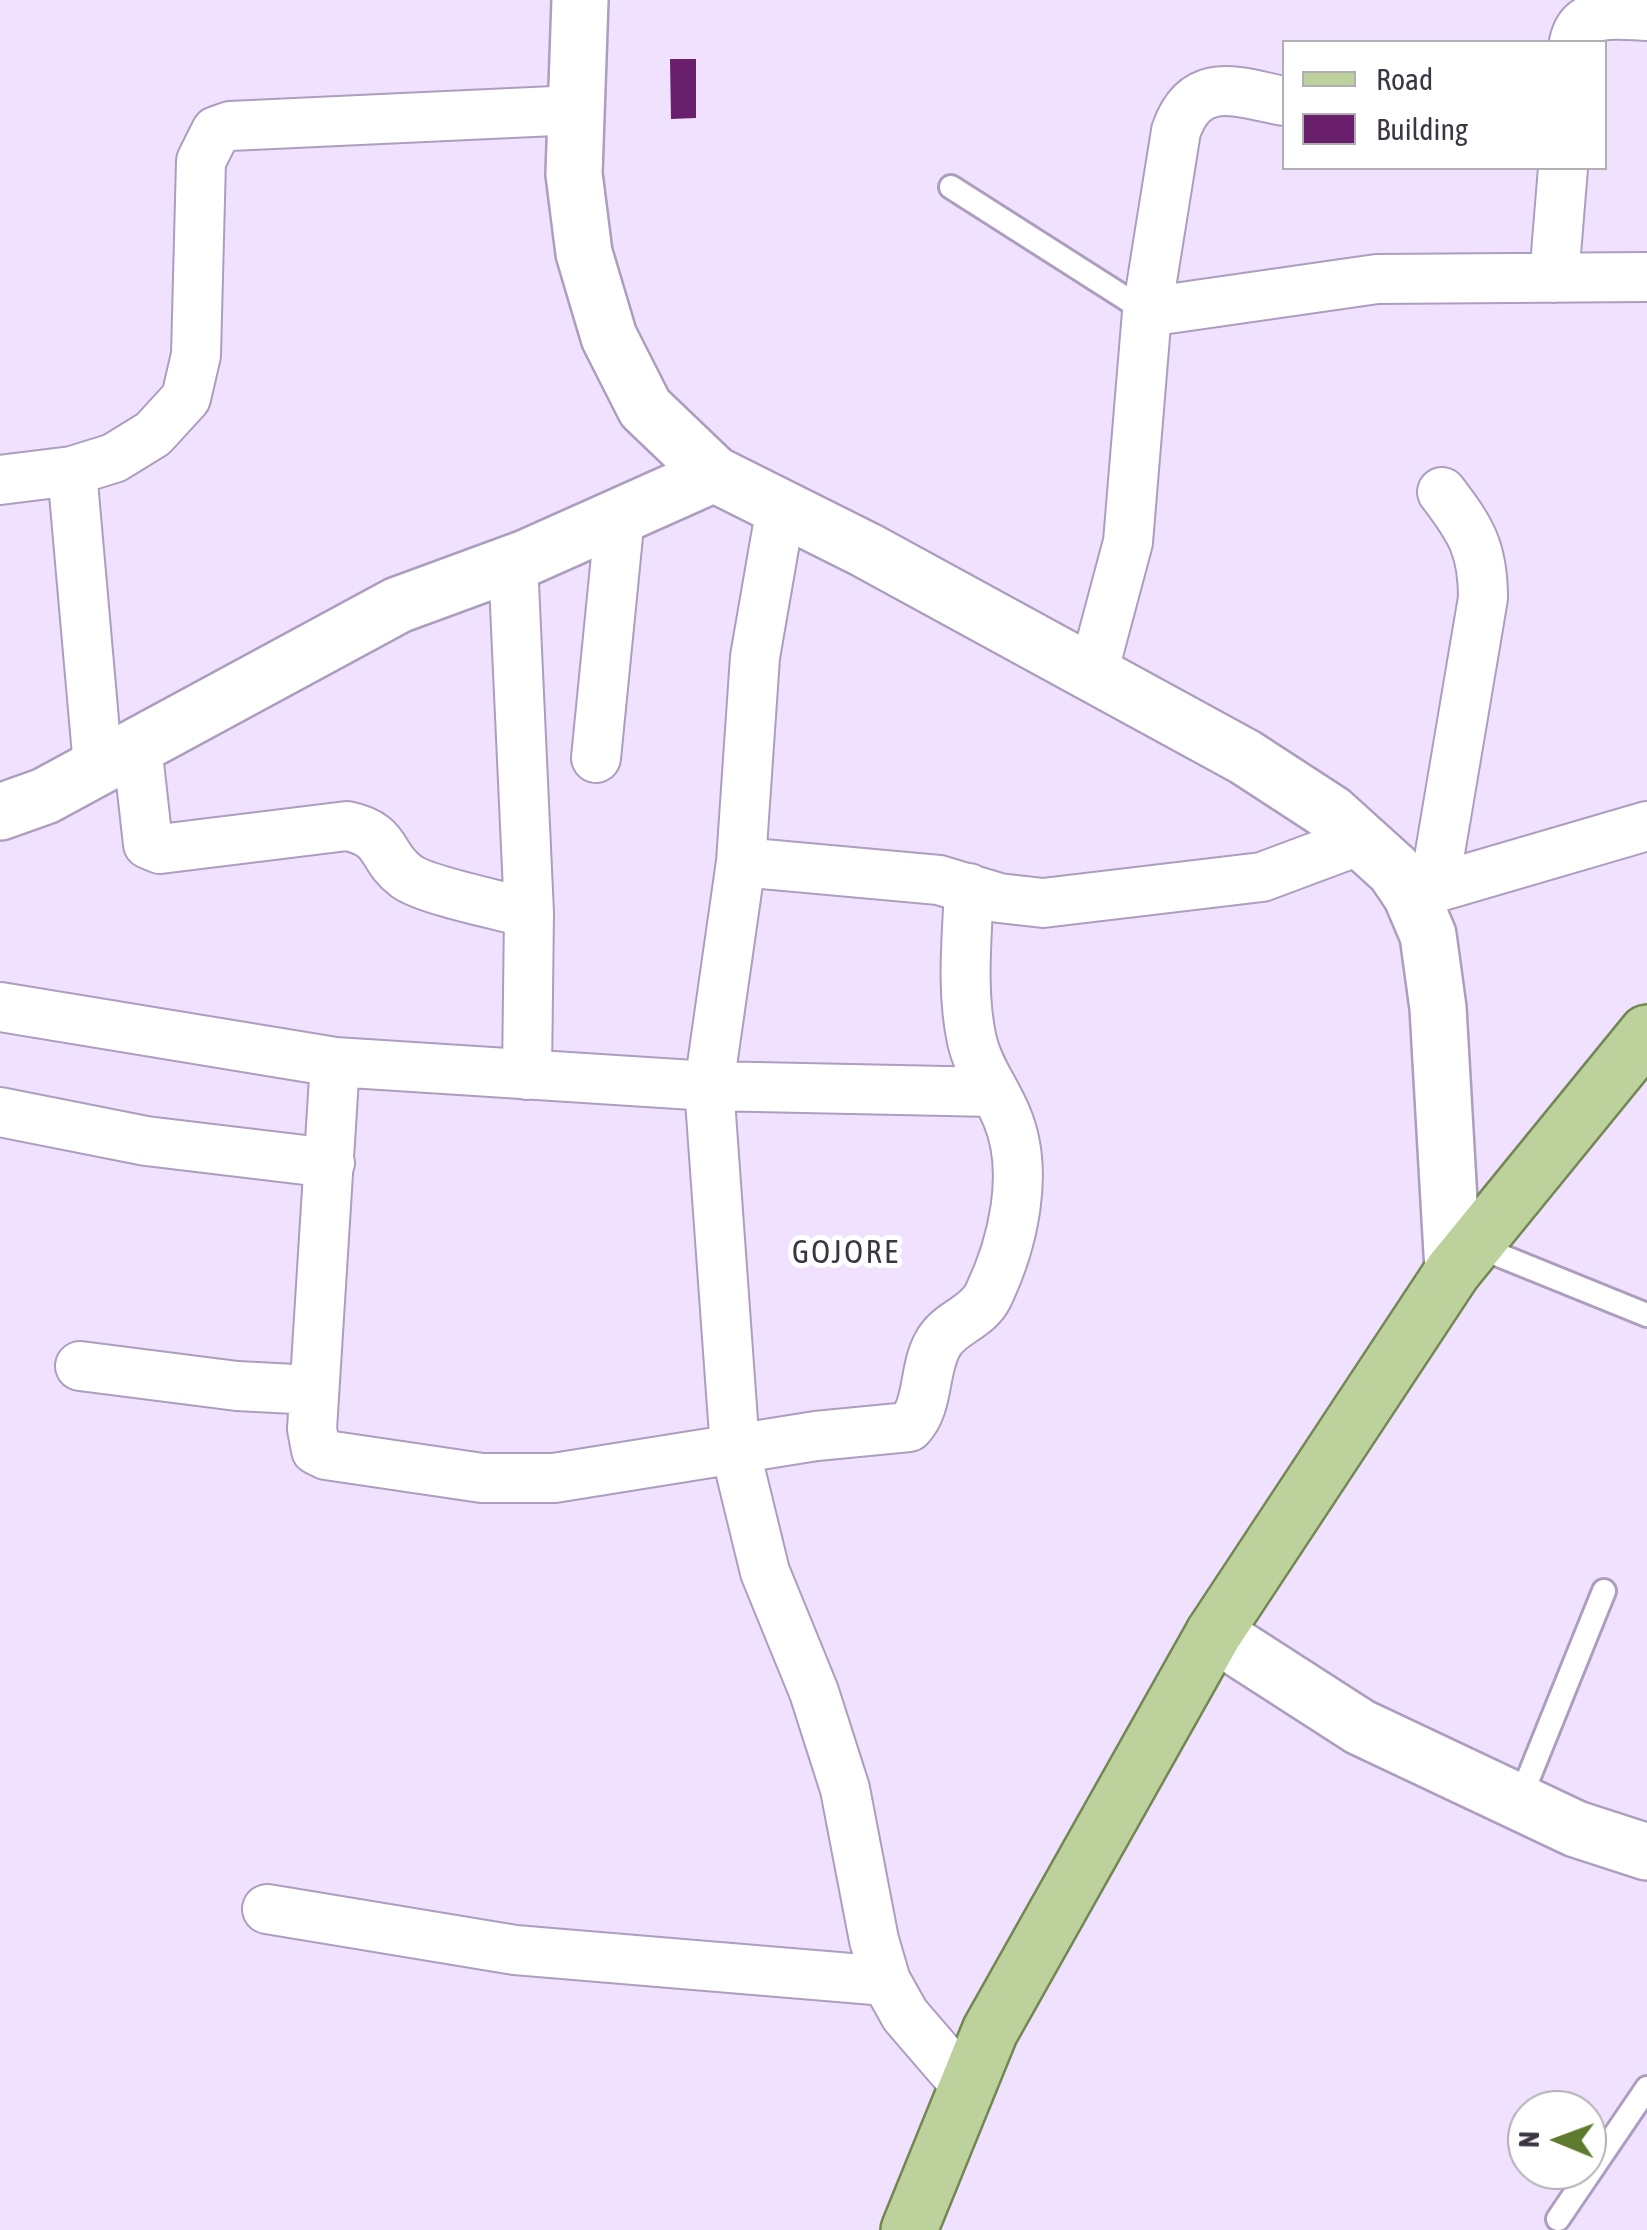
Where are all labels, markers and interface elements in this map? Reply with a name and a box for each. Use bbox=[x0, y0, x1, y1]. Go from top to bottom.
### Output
legend bbox=[1282, 40, 1607, 170]
text: Road bbox=[1376, 62, 1433, 96]
text: Building bbox=[1376, 112, 1468, 146]
district label: GOJORE bbox=[792, 1234, 900, 1272]
north arrow bbox=[1507, 2090, 1607, 2190]
text: N bbox=[1513, 2131, 1545, 2148]

